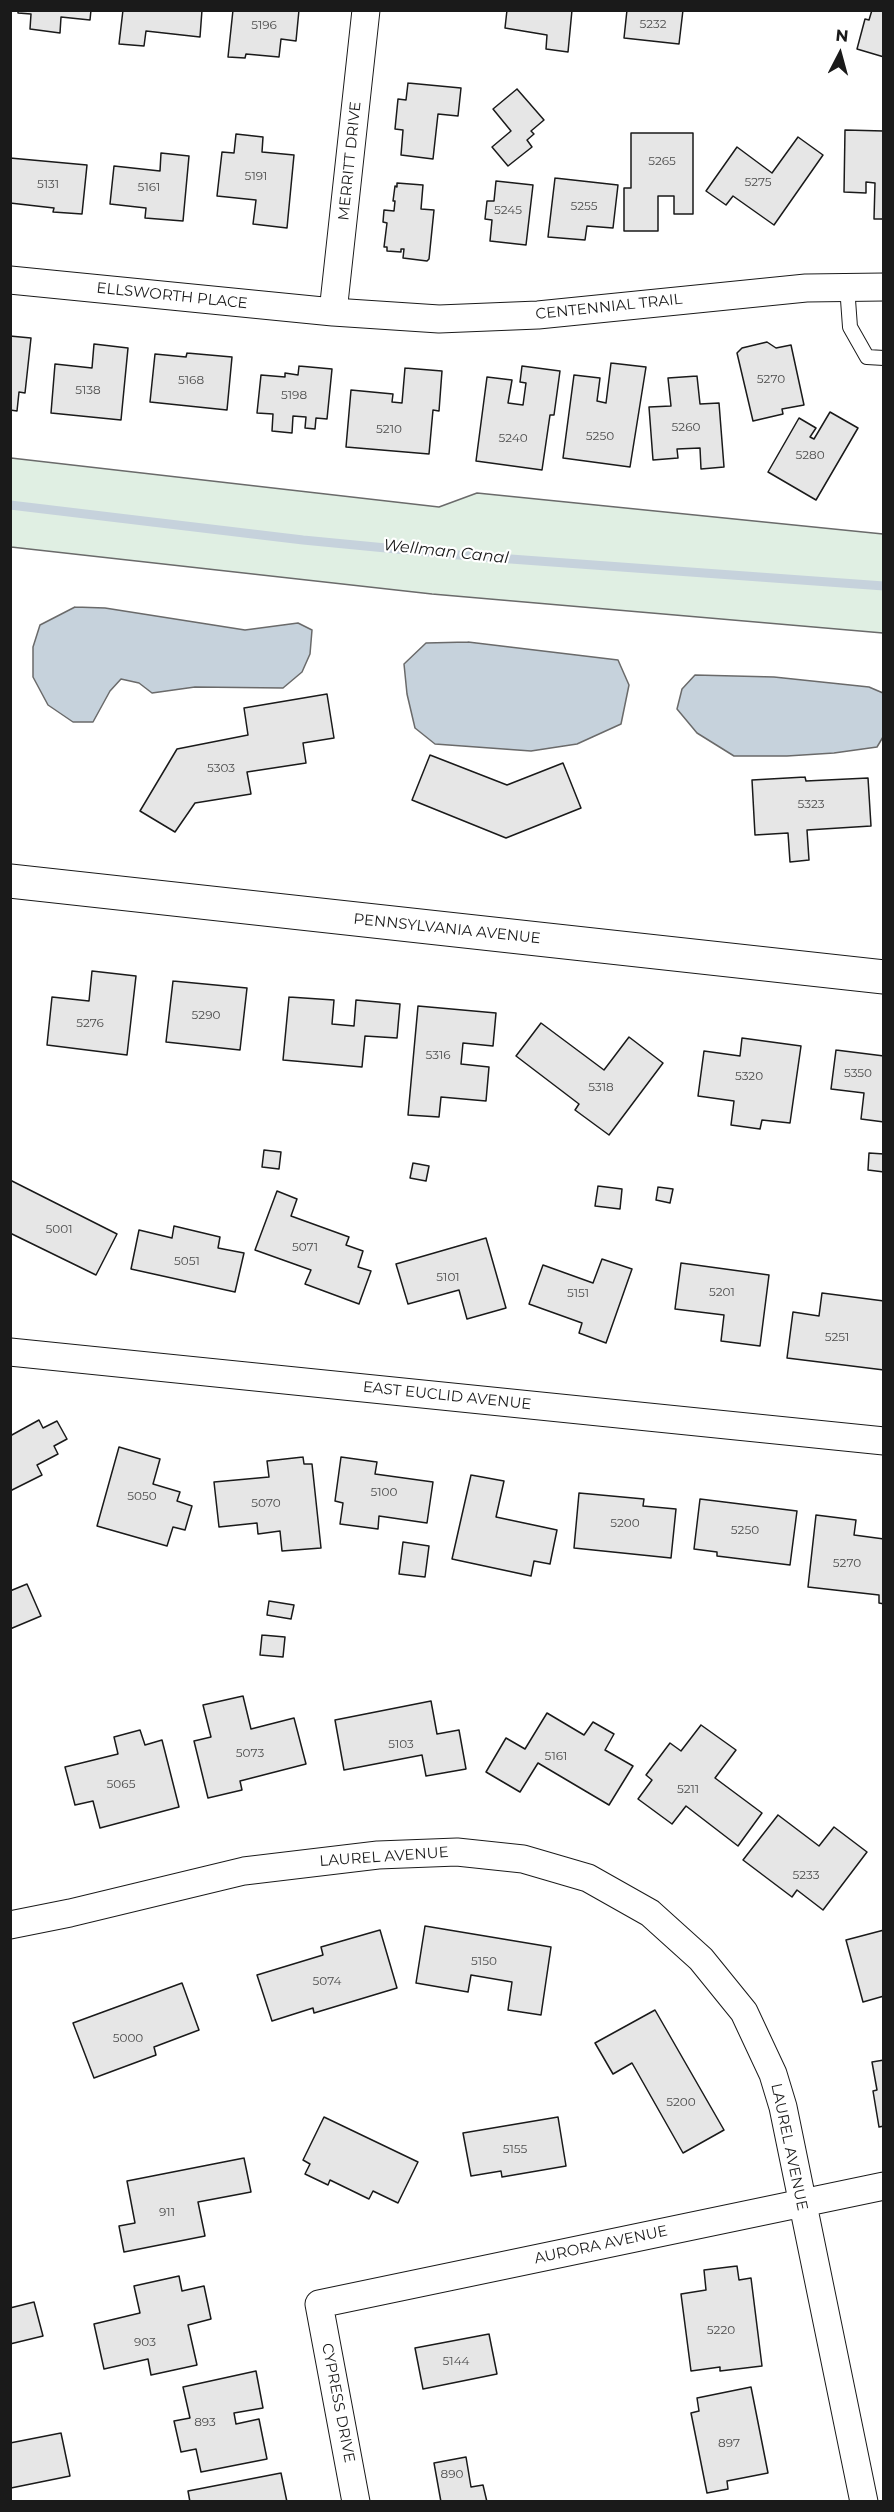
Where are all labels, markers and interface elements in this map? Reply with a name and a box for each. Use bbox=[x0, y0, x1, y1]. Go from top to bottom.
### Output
house number: 5232 bbox=[639, 17, 667, 31]
house number: 5196 bbox=[251, 18, 277, 32]
north arrow bbox=[810, 24, 870, 84]
text: N bbox=[835, 25, 849, 46]
street label: MERRITT DRIVE bbox=[335, 101, 365, 221]
house number: 5265 bbox=[648, 154, 676, 168]
house number: 5191 bbox=[245, 169, 267, 183]
house number: 5275 bbox=[744, 175, 772, 189]
house number: 5131 bbox=[37, 177, 59, 191]
house number: 5161 bbox=[138, 180, 160, 194]
house number: 5255 bbox=[570, 199, 598, 213]
house number: 5245 bbox=[494, 203, 522, 217]
street label: ELLSWORTH PLACE bbox=[96, 279, 248, 313]
street label: CENTENNIAL TRAIL bbox=[535, 290, 683, 324]
house number: 5270 bbox=[757, 372, 785, 386]
house number: 5168 bbox=[178, 373, 204, 387]
house number: 5138 bbox=[75, 383, 101, 397]
house number: 5198 bbox=[281, 388, 307, 402]
house number: 5260 bbox=[672, 420, 700, 434]
house number: 5210 bbox=[376, 422, 402, 436]
house number: 5250 bbox=[586, 429, 614, 443]
house number: 5240 bbox=[498, 431, 528, 445]
house number: 5280 bbox=[795, 448, 825, 462]
water label: Wellman Canal bbox=[383, 536, 509, 568]
house number: 5303 bbox=[207, 761, 235, 775]
house number: 5323 bbox=[797, 797, 825, 811]
street label: PENNSYLVANIA AVENUE bbox=[353, 910, 541, 948]
house number: 5290 bbox=[192, 1008, 220, 1022]
house number: 5276 bbox=[76, 1016, 104, 1030]
house number: 5316 bbox=[425, 1048, 451, 1062]
house number: 5350 bbox=[844, 1066, 872, 1080]
house number: 5320 bbox=[735, 1069, 763, 1083]
house number: 5318 bbox=[588, 1080, 614, 1094]
house number: 5001 bbox=[45, 1222, 73, 1236]
house number: 5071 bbox=[292, 1240, 318, 1254]
house number: 5051 bbox=[174, 1254, 200, 1268]
house number: 5101 bbox=[436, 1270, 460, 1284]
house number: 5201 bbox=[709, 1285, 735, 1299]
house number: 5151 bbox=[567, 1286, 589, 1300]
house number: 5251 bbox=[825, 1330, 849, 1344]
street label: EAST EUCLID AVENUE bbox=[362, 1378, 532, 1414]
house number: 5100 bbox=[370, 1485, 398, 1499]
house number: 5050 bbox=[127, 1489, 157, 1503]
house number: 5070 bbox=[251, 1496, 281, 1510]
house number: 5200 bbox=[610, 1516, 640, 1530]
house number: 5250 bbox=[731, 1523, 759, 1537]
house number: 5270 bbox=[833, 1556, 861, 1570]
house number: 5103 bbox=[388, 1737, 414, 1751]
house number: 5073 bbox=[236, 1746, 264, 1760]
house number: 5161 bbox=[545, 1749, 567, 1763]
house number: 5065 bbox=[107, 1777, 135, 1791]
house number: 5211 bbox=[677, 1782, 699, 1796]
street label: LAUREL AVENUE bbox=[319, 1844, 449, 1870]
house number: 5233 bbox=[792, 1868, 820, 1882]
house number: 5150 bbox=[471, 1954, 497, 1968]
house number: 5074 bbox=[313, 1974, 341, 1988]
house number: 5000 bbox=[113, 2031, 143, 2045]
street label: LAUREL AVENUE bbox=[767, 2082, 811, 2212]
house number: 5200 bbox=[666, 2095, 696, 2109]
house number: 5155 bbox=[503, 2142, 527, 2156]
house number: 911 bbox=[159, 2205, 175, 2219]
street label: AURORA AVENUE bbox=[533, 2222, 669, 2268]
house number: 5220 bbox=[707, 2323, 735, 2337]
house number: 903 bbox=[134, 2335, 156, 2349]
street label: CYPRESS DRIVE bbox=[318, 2342, 358, 2464]
house number: 5144 bbox=[443, 2354, 469, 2368]
house number: 893 bbox=[194, 2415, 216, 2429]
house number: 897 bbox=[718, 2436, 740, 2450]
house number: 890 bbox=[441, 2467, 463, 2481]

